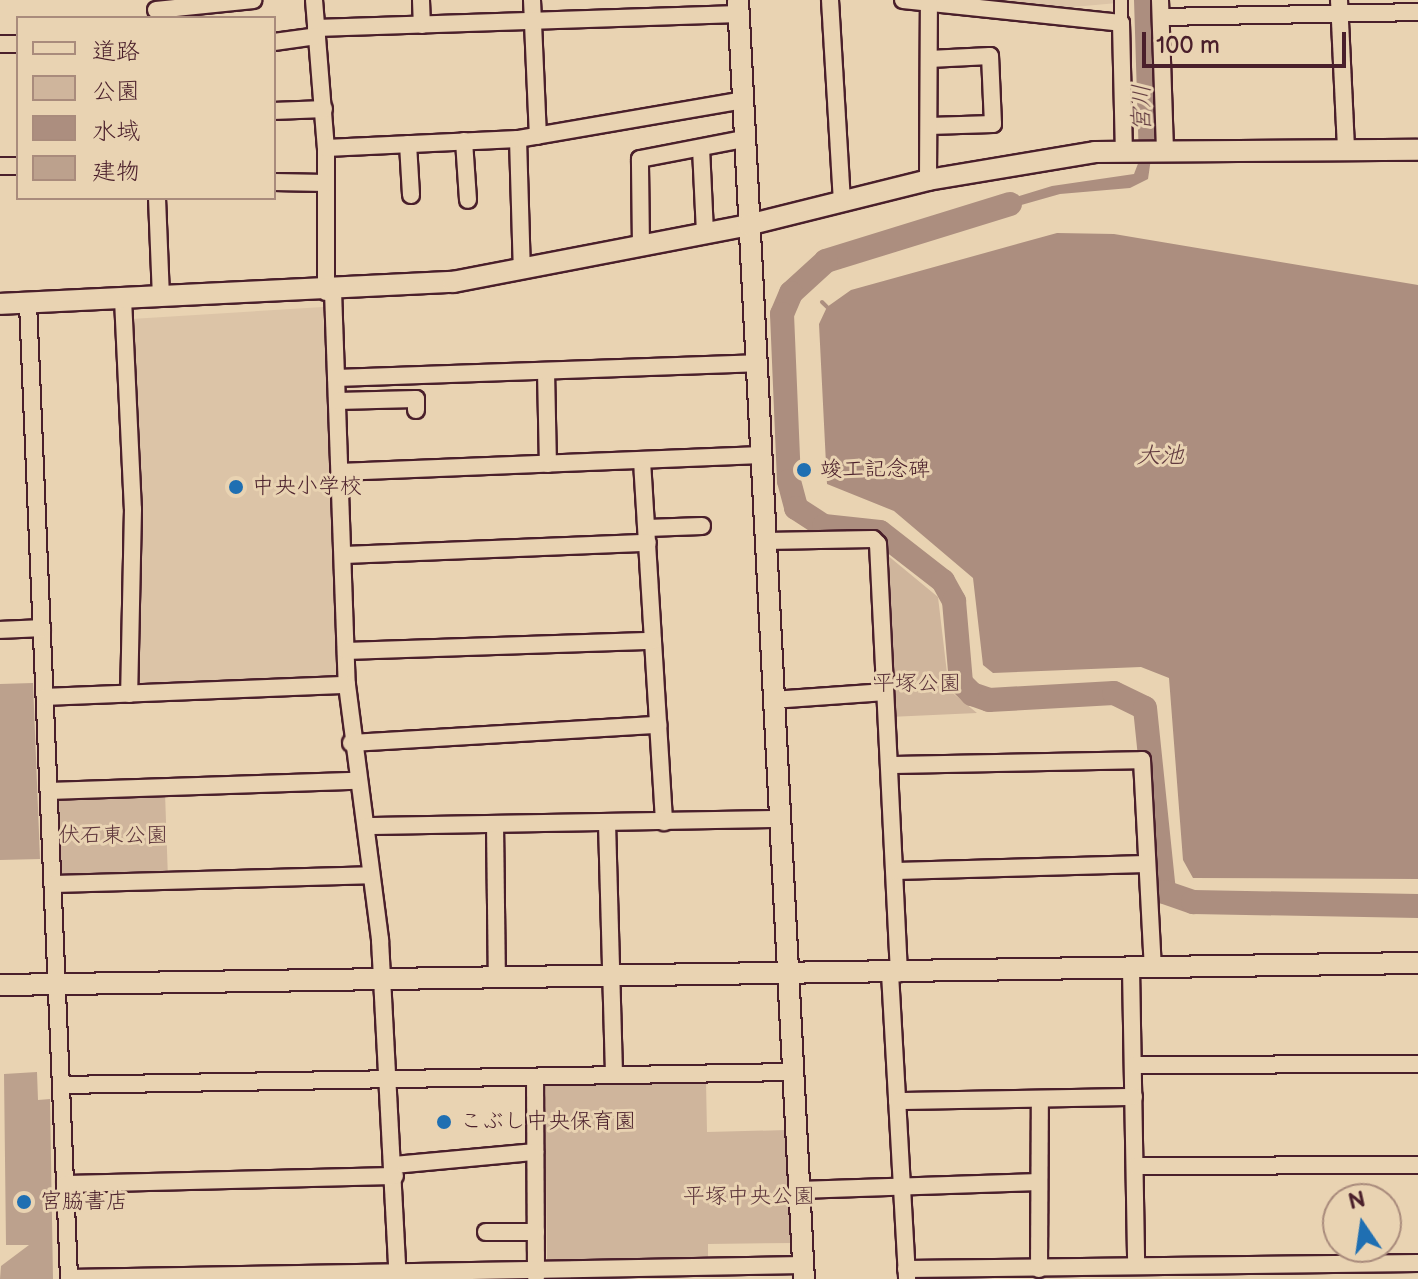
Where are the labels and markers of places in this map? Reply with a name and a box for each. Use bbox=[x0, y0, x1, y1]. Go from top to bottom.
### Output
place label: 竣工記念碑 bbox=[820, 457, 930, 483]
marker: 竣工記念碑 bbox=[795, 461, 813, 479]
place label: 中央小学校 bbox=[252, 474, 362, 500]
marker: 中央小学校 bbox=[227, 478, 245, 496]
place label: こぶし中央保育園 bbox=[460, 1109, 636, 1135]
marker: こぶし中央保育園 bbox=[435, 1113, 453, 1131]
place label: 宮脇書店 bbox=[40, 1189, 128, 1215]
marker: 宮脇書店 bbox=[15, 1193, 33, 1211]

